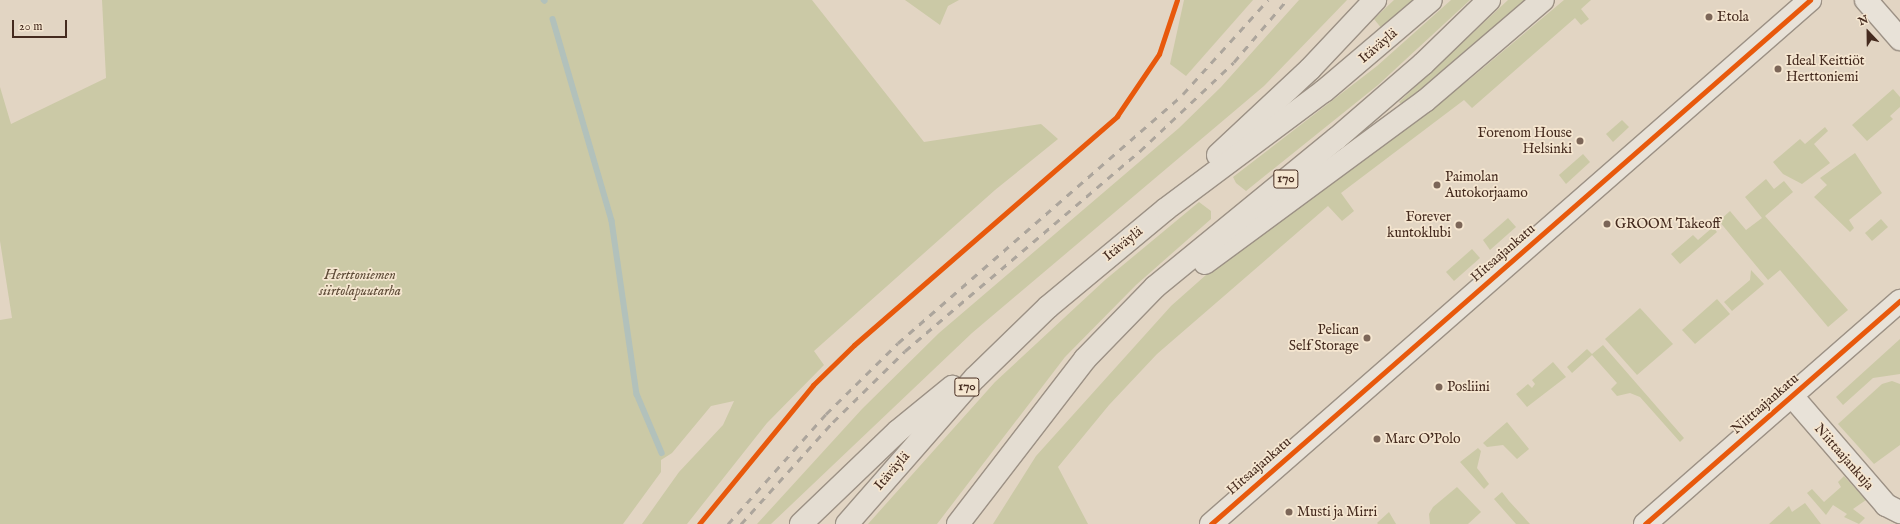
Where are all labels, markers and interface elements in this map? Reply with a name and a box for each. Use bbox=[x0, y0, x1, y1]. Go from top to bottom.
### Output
place label: Etola bbox=[1717, 9, 1749, 25]
scale bar bbox=[14, 12, 69, 38]
marker: Etola bbox=[1704, 12, 1714, 22]
north arrow bbox=[1848, 12, 1888, 52]
text: N bbox=[1856, 13, 1871, 29]
text: 20 m bbox=[19, 19, 42, 34]
street label: Itäväylä bbox=[1355, 25, 1401, 67]
place label: Ideal Keittiöt Herttoniemi bbox=[1786, 53, 1865, 86]
marker: Ideal Keittiöt Herttoniemi bbox=[1773, 64, 1783, 74]
place label: Forenom House Helsinki bbox=[1477, 125, 1572, 158]
marker: Forenom House Helsinki bbox=[1575, 136, 1585, 146]
road number: 170 bbox=[1273, 168, 1299, 190]
place label: Paimolan Autokorjaamo bbox=[1445, 169, 1528, 202]
marker: Paimolan Autokorjaamo bbox=[1432, 180, 1442, 190]
place label: Forever kuntoklubi bbox=[1387, 209, 1451, 242]
place label: GROOM Takeoff bbox=[1615, 216, 1721, 232]
marker: GROOM Takeoff bbox=[1602, 219, 1612, 229]
marker: Forever kuntoklubi bbox=[1454, 220, 1464, 230]
street label: Hitsaajankatu bbox=[1467, 220, 1539, 286]
street label: Itäväylä bbox=[1100, 223, 1146, 265]
park label: Herttoniemen siirtolapuutarha bbox=[319, 267, 401, 300]
place label: Pelican Self Storage bbox=[1289, 322, 1359, 354]
marker: Pelican Self Storage bbox=[1362, 333, 1372, 343]
street label: Niittaajankatu bbox=[1728, 370, 1802, 438]
road number: 170 bbox=[954, 376, 980, 398]
place label: Posliini bbox=[1447, 379, 1490, 395]
marker: Posliini bbox=[1434, 382, 1444, 392]
street label: Niittaajankuja bbox=[1811, 421, 1877, 493]
place label: Marc O'Polo bbox=[1385, 431, 1460, 447]
street label: Hitsaajankatu bbox=[1223, 433, 1295, 499]
marker: Marc O'Polo bbox=[1372, 434, 1382, 444]
street label: Itäväylä bbox=[871, 448, 913, 494]
place label: Musti ja Mirri bbox=[1297, 504, 1377, 520]
marker: Musti ja Mirri bbox=[1284, 507, 1294, 517]

